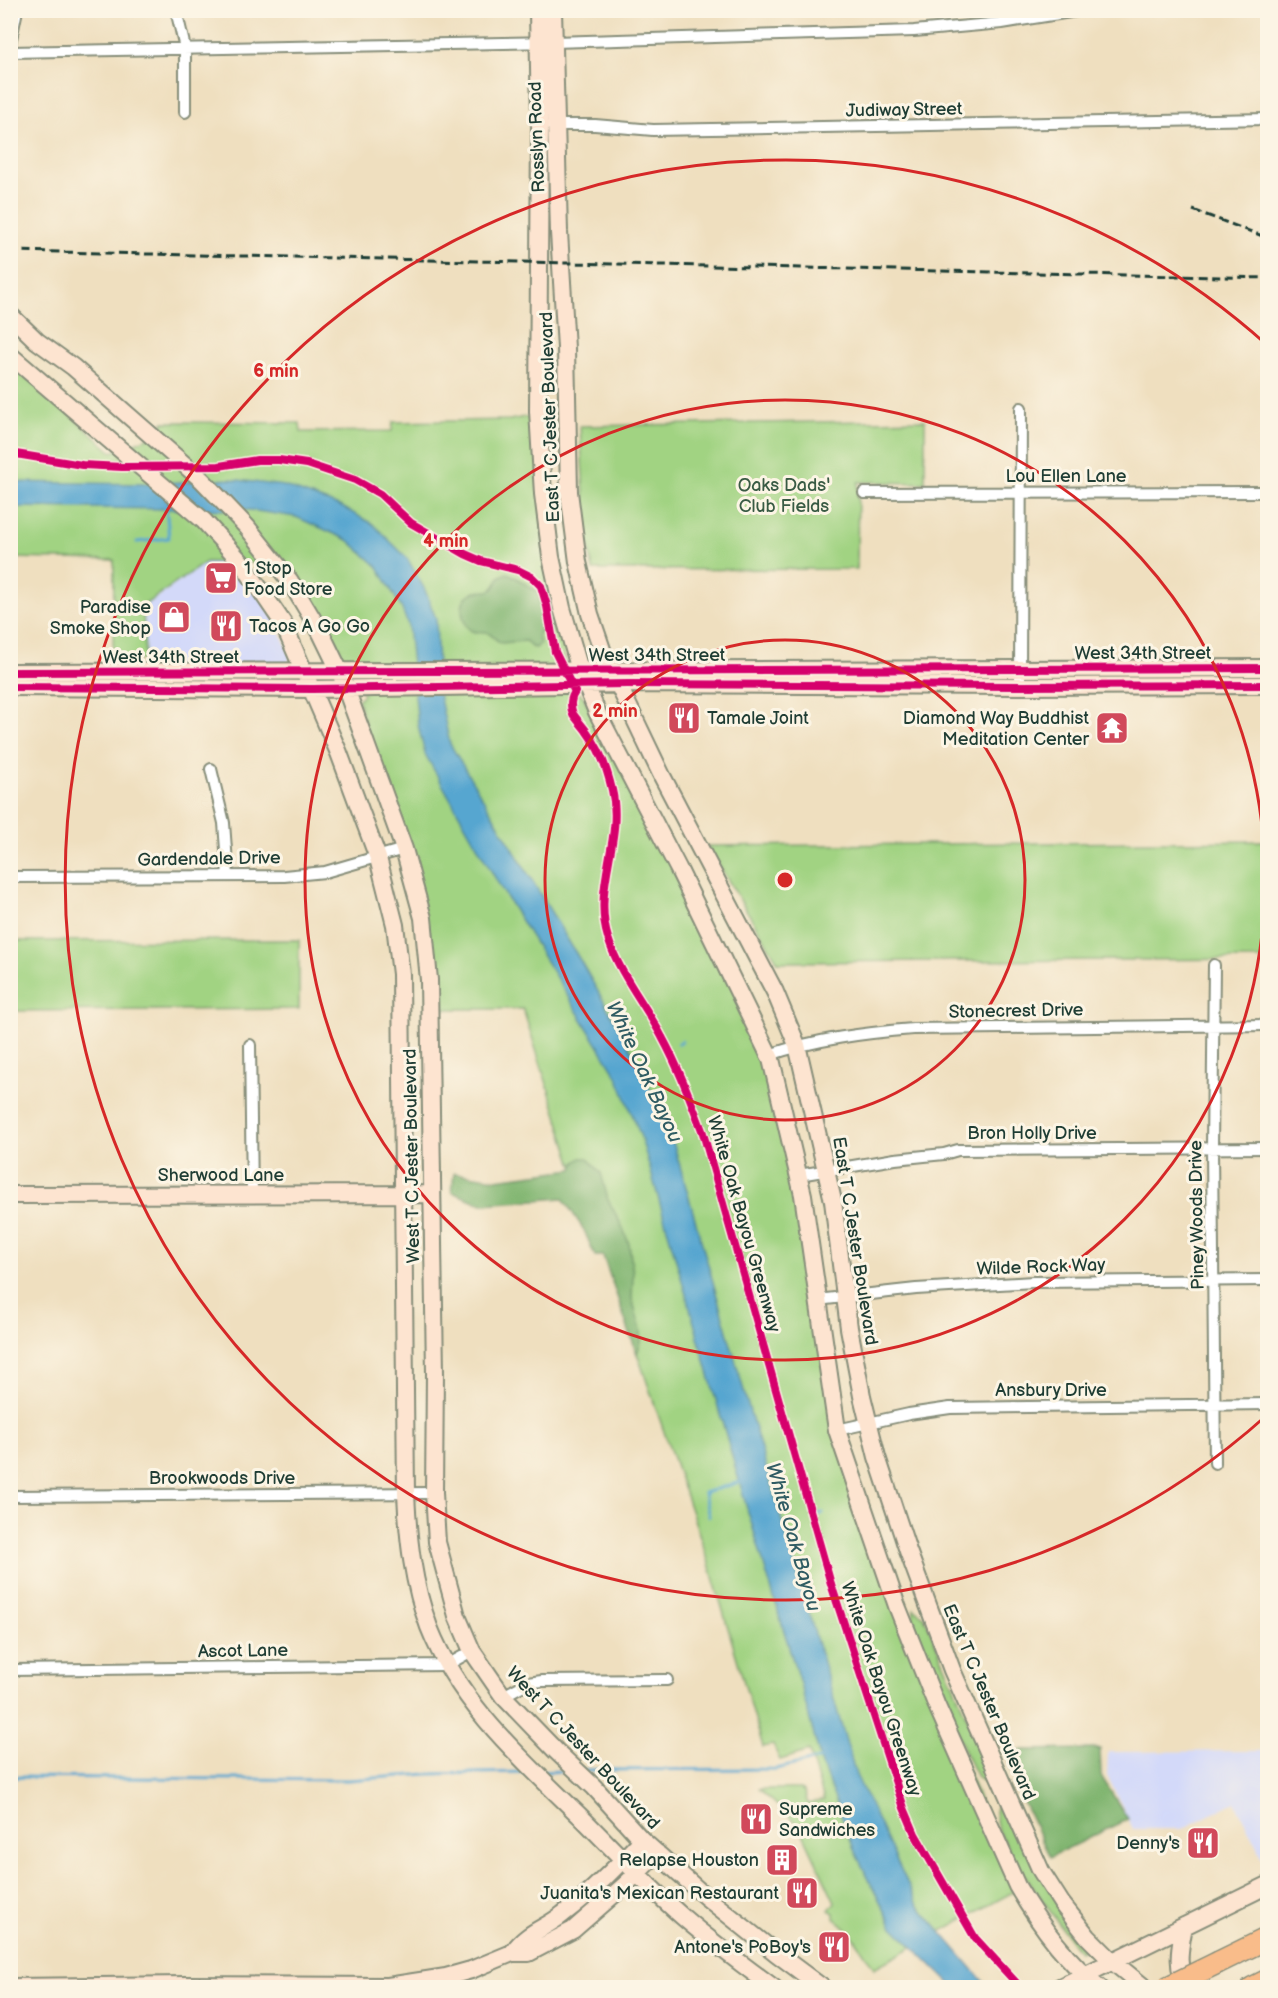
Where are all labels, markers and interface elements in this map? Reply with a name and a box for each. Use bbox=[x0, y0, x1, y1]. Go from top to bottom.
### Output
street label: Rosslyn Road bbox=[525, 81, 549, 193]
street label: Judiway Street bbox=[845, 98, 963, 122]
street label: East T C Jester Boulevard bbox=[536, 311, 564, 523]
text: 6 min bbox=[253, 361, 299, 382]
street label: Lou Ellen Lane bbox=[1005, 466, 1127, 487]
park label: Oaks Dads' Club Fields bbox=[738, 475, 830, 517]
text: 4 min bbox=[423, 531, 469, 552]
place label: 1 Stop Food Store bbox=[244, 558, 333, 600]
supermarket icon: 1 Stop Food Store bbox=[203, 560, 239, 596]
place label: Paradise Smoke Shop bbox=[50, 597, 151, 639]
shop icon: Paradise Smoke Shop bbox=[156, 599, 192, 635]
restaurant icon: Tacos A Go Go bbox=[208, 608, 244, 644]
place label: Tacos A Go Go bbox=[249, 616, 370, 637]
street label: West 34th Street bbox=[1075, 643, 1212, 664]
street label: West 34th Street bbox=[589, 645, 726, 666]
street label: West 34th Street bbox=[103, 647, 240, 668]
restaurant icon: Tamale Joint bbox=[666, 700, 702, 736]
text: 2 min bbox=[592, 701, 638, 722]
place label: Tamale Joint bbox=[707, 708, 809, 729]
place label: Diamond Way Buddhist Meditation Center bbox=[903, 708, 1089, 750]
temple icon: Diamond Way Buddhist Meditation Center bbox=[1094, 710, 1130, 746]
street label: Gardendale Drive bbox=[137, 847, 281, 871]
centre of rings bbox=[775, 870, 795, 890]
water label: White Oak Bayou bbox=[601, 997, 687, 1147]
street label: Stonecrest Drive bbox=[948, 999, 1084, 1023]
street label: West T C Jester Boulevard bbox=[400, 1048, 424, 1264]
street label: White Oak Bayou Greenway bbox=[703, 1113, 785, 1335]
street label: Bron Holly Drive bbox=[967, 1123, 1097, 1144]
street label: East T C Jester Boulevard bbox=[828, 1135, 882, 1347]
street label: Piney Woods Drive bbox=[1185, 1140, 1209, 1290]
street label: Sherwood Lane bbox=[158, 1165, 285, 1186]
street label: Wilde Rock Way bbox=[976, 1254, 1107, 1280]
street label: Ansbury Drive bbox=[995, 1380, 1107, 1401]
water label: White Oak Bayou bbox=[760, 1460, 826, 1614]
street label: Brookwoods Drive bbox=[149, 1468, 296, 1489]
street label: White Oak Bayou Greenway bbox=[836, 1579, 926, 1800]
street label: East T C Jester Boulevard bbox=[938, 1601, 1040, 1803]
street label: Ascot Lane bbox=[198, 1640, 289, 1662]
street label: West T C Jester Boulevard bbox=[502, 1662, 664, 1834]
place label: Supreme Sandwiches bbox=[779, 1799, 875, 1841]
restaurant icon: Supreme Sandwiches bbox=[738, 1801, 774, 1837]
restaurant icon: Denny's bbox=[1185, 1825, 1221, 1861]
place label: Denny's bbox=[1116, 1833, 1180, 1854]
building icon: Relapse Houston bbox=[764, 1842, 800, 1878]
place label: Relapse Houston bbox=[619, 1850, 759, 1871]
restaurant icon: Juanita's Mexican Restaurant bbox=[784, 1875, 820, 1911]
place label: Juanita's Mexican Restaurant bbox=[540, 1883, 779, 1904]
restaurant icon: Antone's PoBoy's bbox=[816, 1929, 852, 1965]
place label: Antone's PoBoy's bbox=[674, 1937, 811, 1958]

